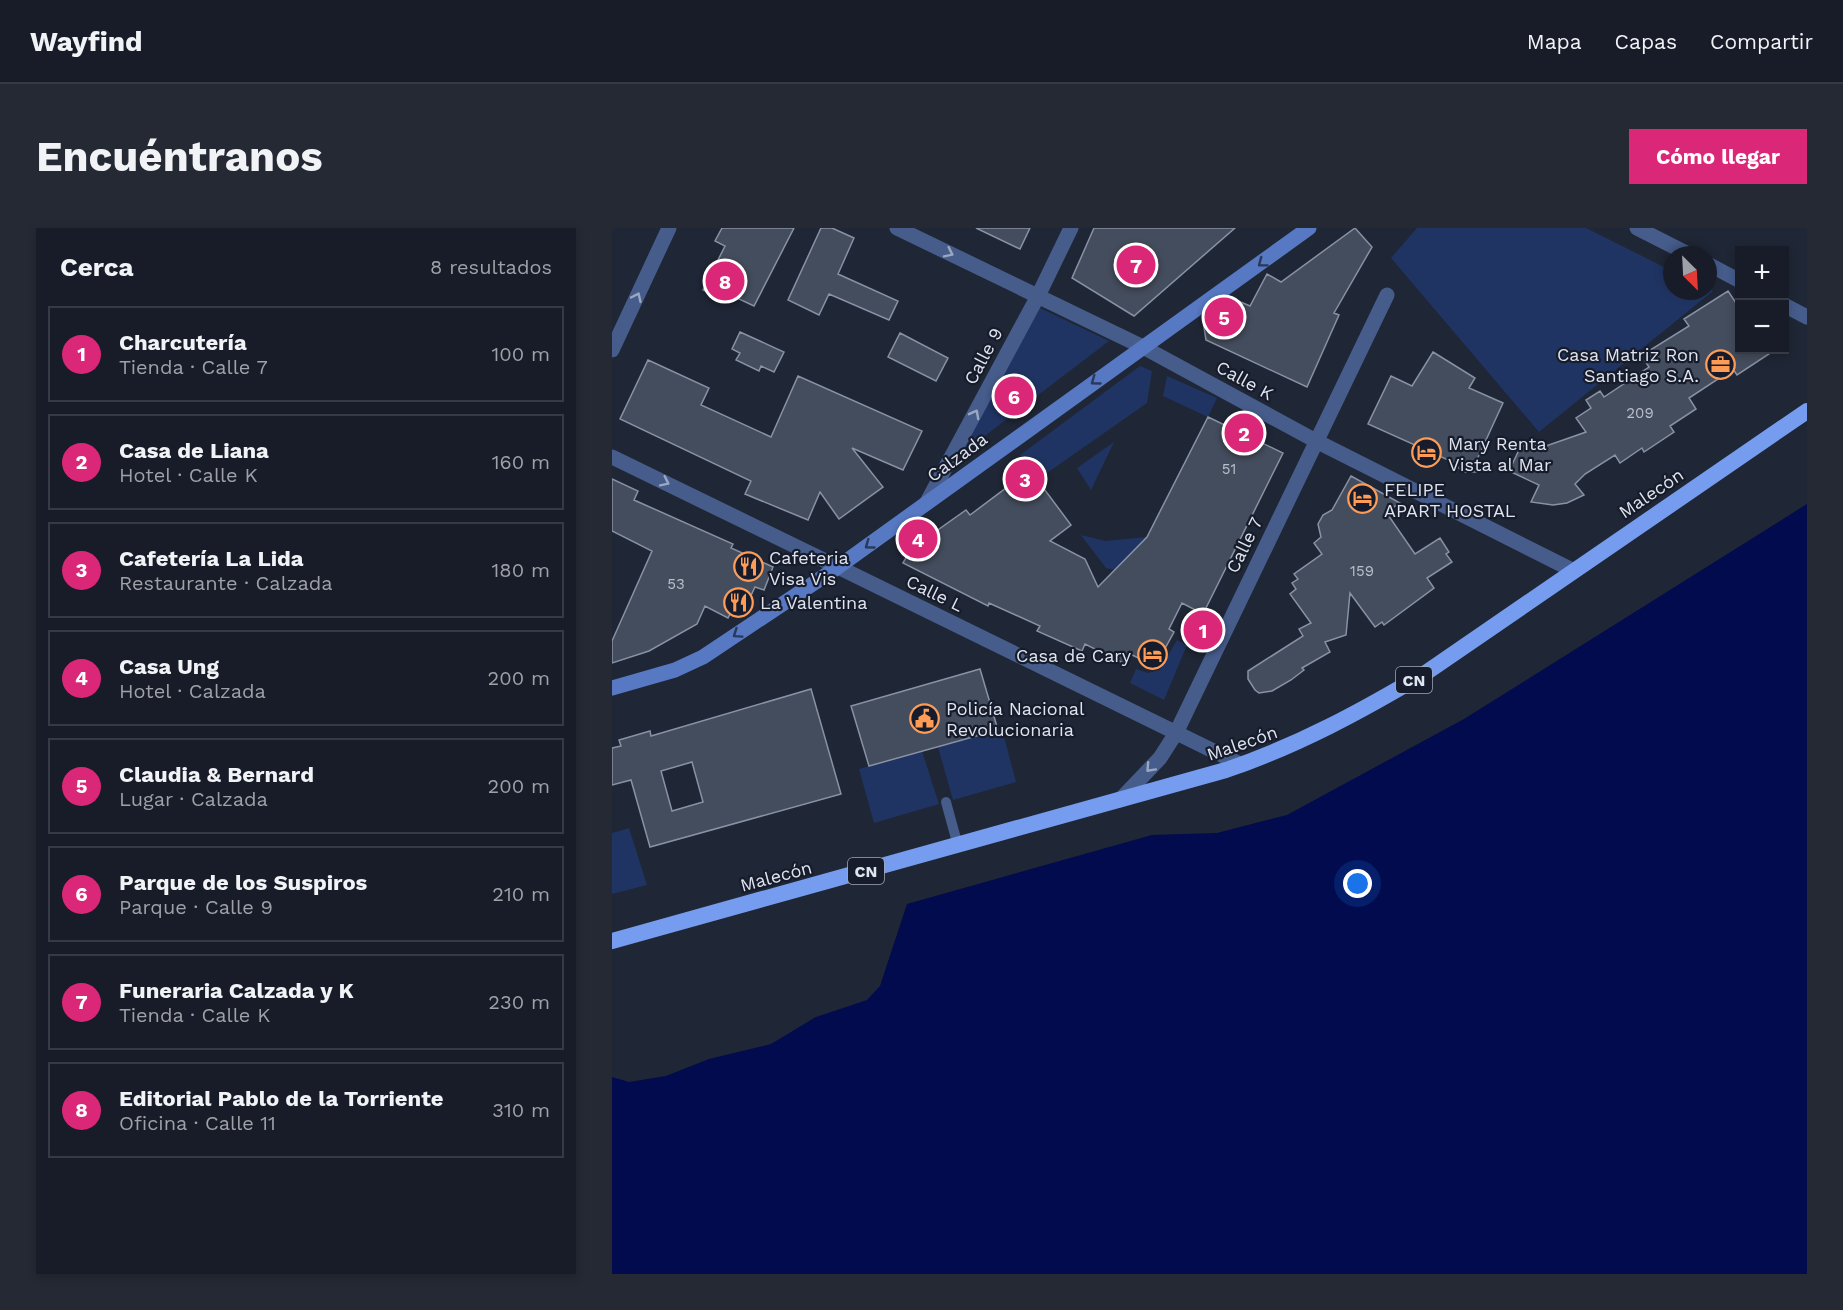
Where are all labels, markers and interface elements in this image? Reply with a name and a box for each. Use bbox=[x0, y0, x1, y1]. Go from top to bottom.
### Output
text: Wayfind bbox=[30, 25, 143, 58]
text: Mapa bbox=[1527, 29, 1582, 54]
text: Capas bbox=[1615, 29, 1677, 54]
text: Compartir bbox=[1710, 29, 1813, 54]
button: Cómo llegar bbox=[1629, 129, 1807, 184]
text: Encuéntranos bbox=[36, 132, 323, 181]
pin: 7 bbox=[1116, 243, 1156, 288]
one-way arrow bbox=[943, 246, 954, 258]
north arrow bbox=[1663, 246, 1717, 300]
map controls bbox=[1735, 246, 1789, 354]
button: + bbox=[1735, 246, 1789, 300]
text: Cerca bbox=[60, 252, 134, 282]
text: 8 resultados bbox=[430, 255, 552, 279]
one-way arrow bbox=[1257, 256, 1268, 267]
pin: 8 bbox=[706, 259, 744, 304]
one-way arrow bbox=[629, 292, 641, 303]
pin: 5 bbox=[1204, 294, 1244, 340]
button: − bbox=[1735, 300, 1789, 354]
street label: Calle 9 bbox=[959, 324, 1007, 388]
text: Charcutería bbox=[119, 330, 247, 355]
text: 1 bbox=[77, 342, 86, 366]
text: 100 m bbox=[491, 342, 550, 366]
place label: Casa Matriz Ron Santiago S.A. bbox=[1557, 344, 1699, 386]
office icon: Casa Matriz Ron Santiago S.A. bbox=[1704, 348, 1736, 380]
text: Tienda · Calle 7 bbox=[119, 355, 268, 379]
street label: Calle K bbox=[1213, 356, 1277, 404]
pin: 6 bbox=[994, 374, 1034, 418]
one-way arrow bbox=[1091, 374, 1102, 385]
house number: 209 bbox=[1626, 404, 1654, 422]
one-way arrow bbox=[968, 409, 979, 420]
pin: 2 bbox=[1224, 410, 1264, 456]
street label: Calzada bbox=[923, 428, 991, 486]
place label: Mary Renta Vista al Mar bbox=[1448, 433, 1551, 475]
hotel icon: Mary Renta Vista al Mar bbox=[1411, 437, 1443, 469]
text: Casa de Liana bbox=[119, 438, 269, 463]
text: 2 bbox=[76, 450, 87, 474]
text: 160 m bbox=[492, 450, 550, 474]
pin: 3 bbox=[1006, 456, 1044, 502]
house number: 51 bbox=[1222, 460, 1236, 478]
text: Hotel · Calle K bbox=[119, 463, 258, 487]
street label: Malecón bbox=[1615, 464, 1687, 522]
one-way arrow bbox=[658, 475, 669, 487]
place label: FELIPE APART HOSTAL bbox=[1384, 479, 1516, 521]
hotel icon: FELIPE APART HOSTAL bbox=[1347, 483, 1379, 515]
street label: Calle 7 bbox=[1222, 514, 1266, 576]
pin: 4 bbox=[898, 516, 938, 562]
one-way arrow bbox=[865, 537, 876, 548]
text: Cafetería La Lida bbox=[119, 546, 304, 571]
place label: Cafeteria Visa Vis bbox=[769, 547, 849, 589]
restaurant icon: Cafeteria Visa Vis bbox=[732, 551, 764, 583]
text: 3 bbox=[76, 558, 87, 582]
text: 180 m bbox=[492, 558, 550, 582]
house number: 159 bbox=[1350, 562, 1374, 580]
street label: Calle L bbox=[903, 570, 967, 616]
text: Restaurante · Calzada bbox=[119, 571, 333, 595]
house number: 53 bbox=[667, 575, 685, 593]
restaurant icon: La Valentina bbox=[723, 586, 755, 618]
place label: La Valentina bbox=[760, 592, 867, 613]
pin: 1 bbox=[1184, 608, 1222, 652]
one-way arrow bbox=[733, 627, 743, 639]
hotel icon: Casa de Cary bbox=[1136, 639, 1168, 671]
place label: Casa de Cary bbox=[1016, 645, 1132, 666]
text: Casa Ung bbox=[119, 654, 219, 679]
text: 4 bbox=[75, 666, 88, 690]
text: 200 m bbox=[488, 666, 550, 690]
road number: CN bbox=[1396, 667, 1432, 693]
text: Hotel · Calzada bbox=[119, 679, 266, 703]
place label: Policía Nacional Revolucionaria bbox=[946, 698, 1085, 740]
public building icon: Policía Nacional Revolucionaria bbox=[909, 702, 941, 734]
street label: Malecón bbox=[1204, 721, 1280, 765]
text: Claudia & Bernard bbox=[119, 762, 314, 787]
one-way arrow bbox=[1146, 762, 1157, 772]
text: 5 bbox=[76, 774, 87, 798]
text: 200 m bbox=[488, 774, 550, 798]
text: Lugar · Calzada bbox=[119, 787, 268, 811]
street label: Malecón bbox=[738, 856, 814, 896]
road number: CN bbox=[848, 858, 884, 884]
your location bbox=[1343, 869, 1372, 898]
text: Parque de los Suspiros bbox=[119, 870, 367, 895]
text: 6 bbox=[75, 882, 88, 906]
text: 210 m bbox=[492, 882, 550, 906]
text: Parque · Calle 9 bbox=[119, 895, 273, 919]
text: Funeraria Calzada y K bbox=[119, 978, 354, 1003]
text: 7 bbox=[75, 990, 88, 1014]
text: 230 m bbox=[488, 990, 550, 1014]
text: Tienda · Calle K bbox=[119, 1003, 270, 1027]
text: Editorial Pablo de la Torriente bbox=[119, 1086, 444, 1111]
text: 8 bbox=[75, 1098, 88, 1122]
text: 310 m bbox=[492, 1098, 550, 1122]
text: Oficina · Calle 11 bbox=[119, 1111, 276, 1135]

